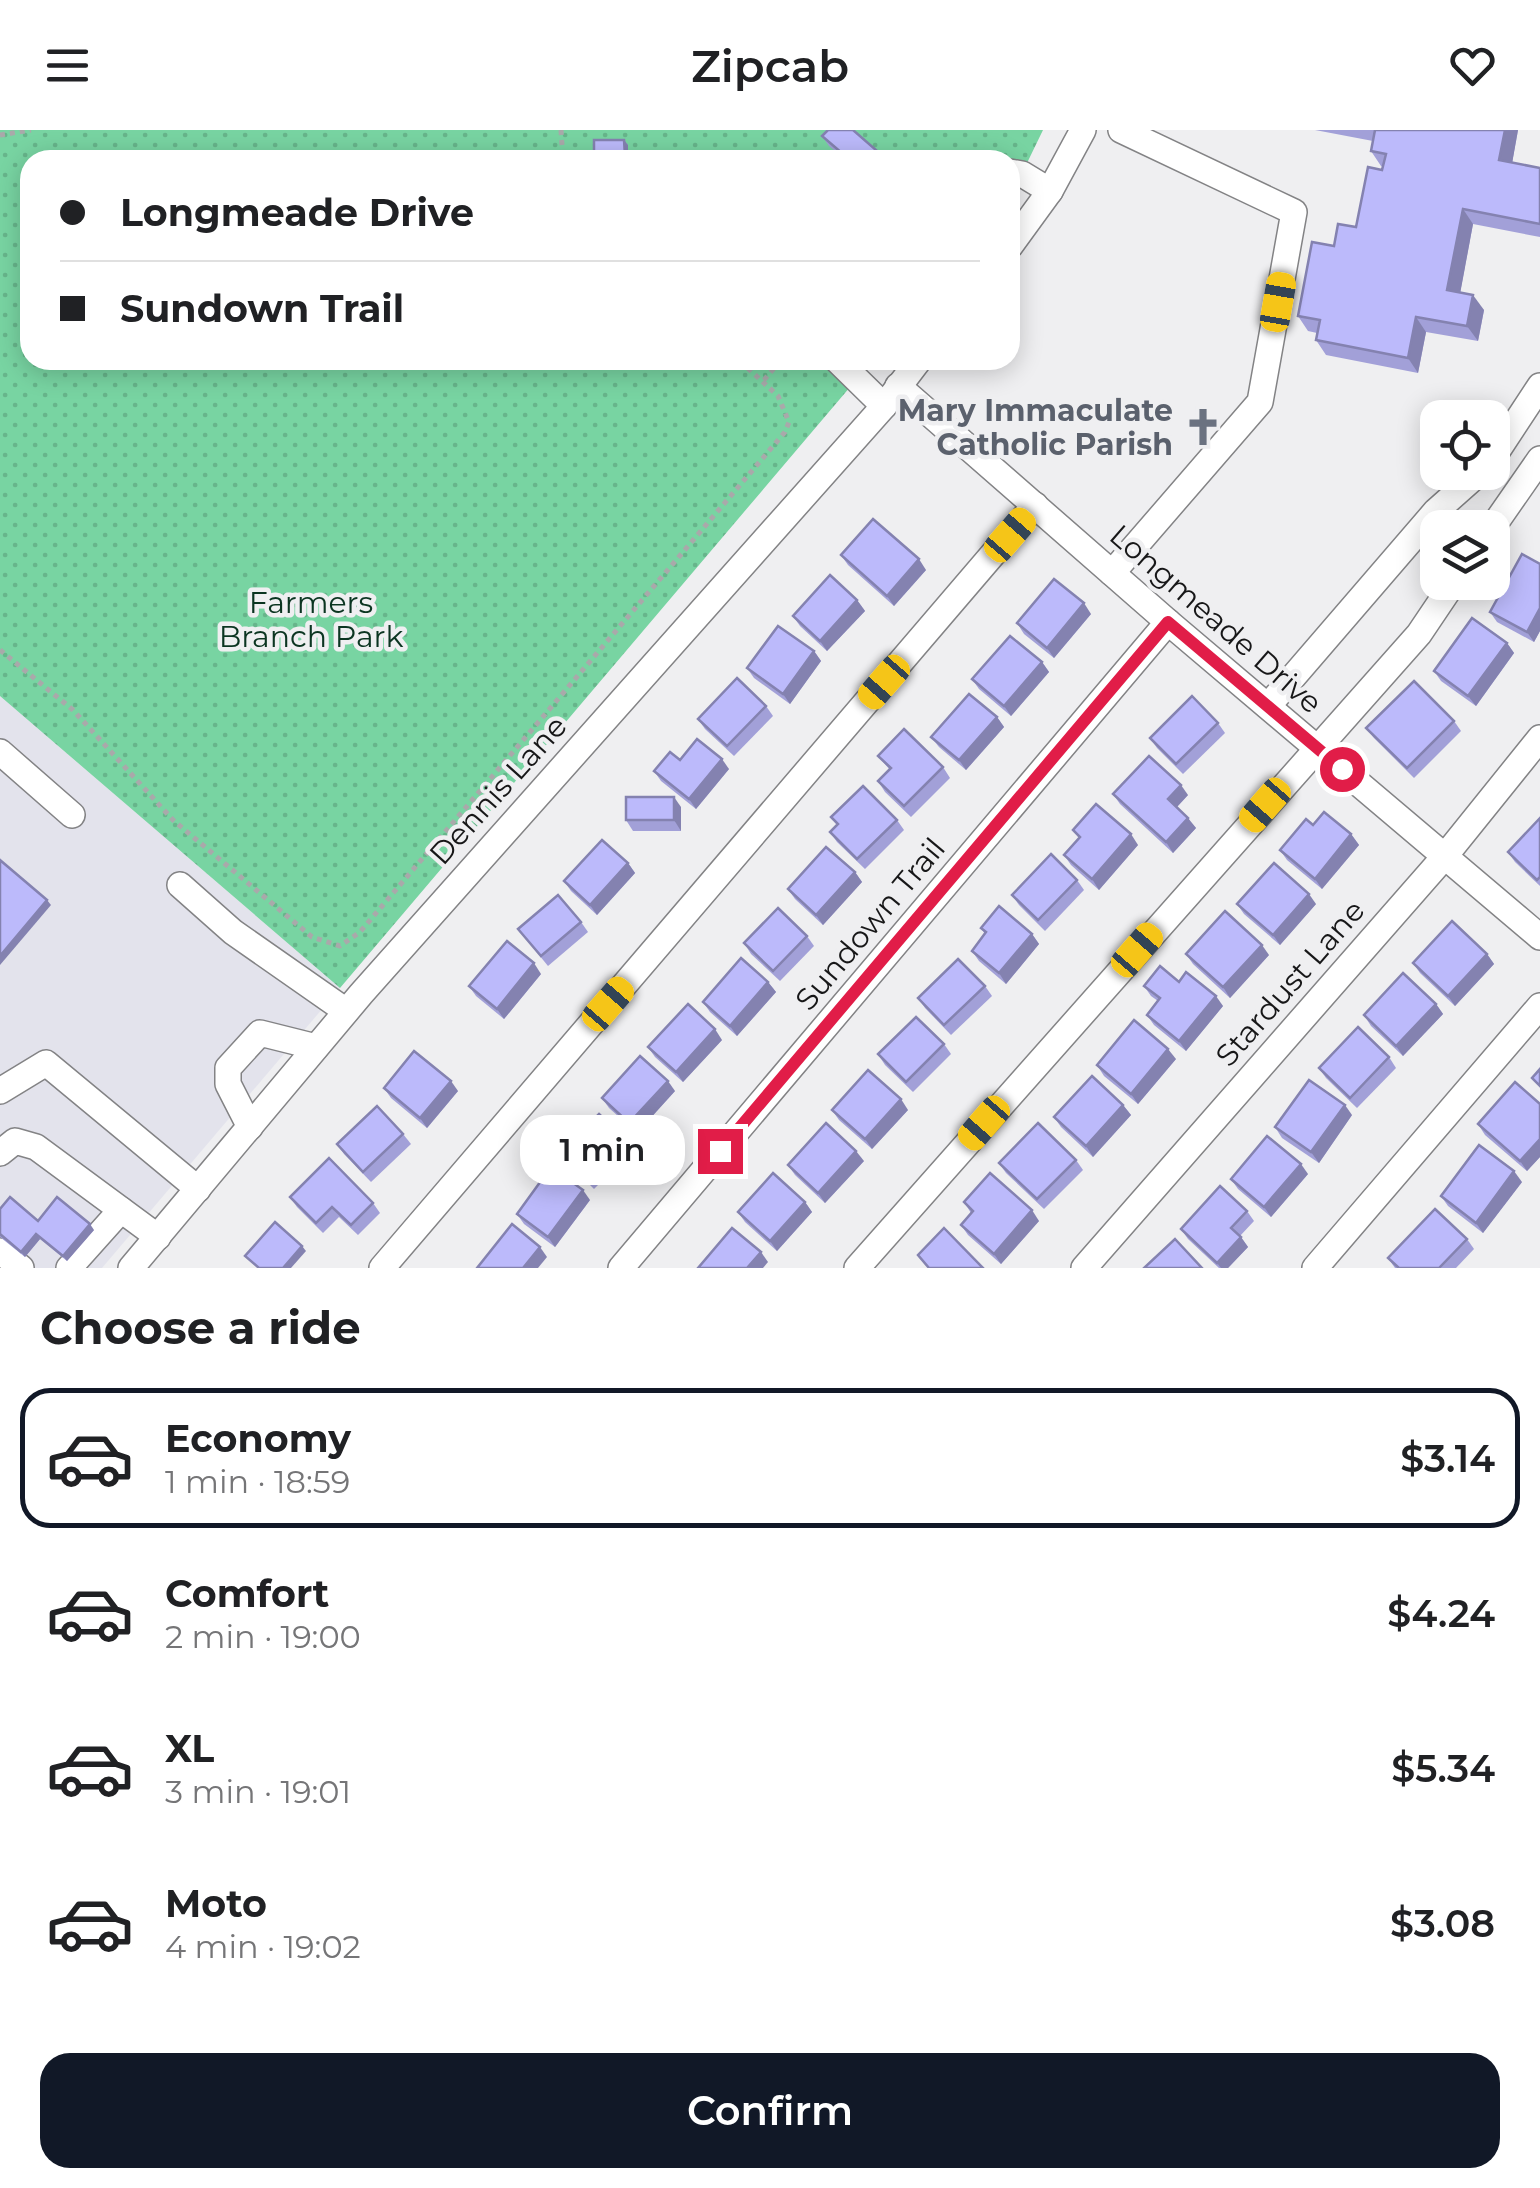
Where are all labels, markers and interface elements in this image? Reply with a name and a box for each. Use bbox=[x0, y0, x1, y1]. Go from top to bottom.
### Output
icon: menu bbox=[40, 38, 95, 93]
text: Zipcab bbox=[691, 38, 849, 93]
icon: heart bbox=[1445, 38, 1500, 93]
text: Longmeade Drive bbox=[120, 189, 474, 236]
car bbox=[1258, 270, 1298, 334]
text: Sundown Trail bbox=[120, 285, 404, 332]
place label: Mary Immaculate Catholic Parish bbox=[898, 392, 1173, 463]
map controls bbox=[1420, 400, 1510, 600]
button: locate bbox=[1420, 400, 1510, 490]
church icon: Mary Immaculate Catholic Parish bbox=[1182, 406, 1224, 448]
car bbox=[979, 503, 1041, 567]
button: layers bbox=[1420, 510, 1510, 600]
street label: Longmeade Drive bbox=[1102, 517, 1330, 721]
park label: Farmers Branch Park bbox=[219, 584, 403, 655]
car bbox=[853, 650, 915, 714]
street label: Dennis Lane bbox=[421, 708, 575, 872]
route start bbox=[1320, 747, 1365, 792]
car bbox=[1234, 773, 1296, 837]
street label: Sundown Trail bbox=[787, 830, 953, 1018]
street label: Stardust Lane bbox=[1208, 892, 1372, 1074]
car bbox=[1106, 918, 1168, 982]
car bbox=[577, 972, 639, 1036]
car bbox=[953, 1091, 1015, 1155]
callout: 1 min bbox=[520, 1116, 685, 1186]
route end bbox=[698, 1129, 743, 1174]
text: 1 min bbox=[560, 1130, 645, 1169]
text: Choose a ride bbox=[40, 1300, 361, 1355]
icon: car bbox=[45, 1413, 135, 1503]
text: Economy bbox=[165, 1415, 351, 1462]
text: $3.14 bbox=[1400, 1435, 1495, 1482]
text: 1 min · 18:59 bbox=[165, 1462, 350, 1501]
icon: car bbox=[45, 1568, 135, 1658]
text: Comfort bbox=[165, 1570, 329, 1617]
text: $4.24 bbox=[1387, 1590, 1495, 1637]
text: 2 min · 19:00 bbox=[165, 1617, 361, 1656]
icon: car bbox=[45, 1723, 135, 1813]
text: XL bbox=[165, 1725, 214, 1772]
text: $5.34 bbox=[1391, 1745, 1495, 1792]
text: 3 min · 19:01 bbox=[165, 1772, 351, 1811]
icon: car bbox=[45, 1878, 135, 1968]
text: Moto bbox=[165, 1880, 267, 1927]
text: $3.08 bbox=[1390, 1900, 1495, 1947]
text: 4 min · 19:02 bbox=[165, 1927, 361, 1966]
button: Confirm bbox=[40, 2053, 1500, 2168]

